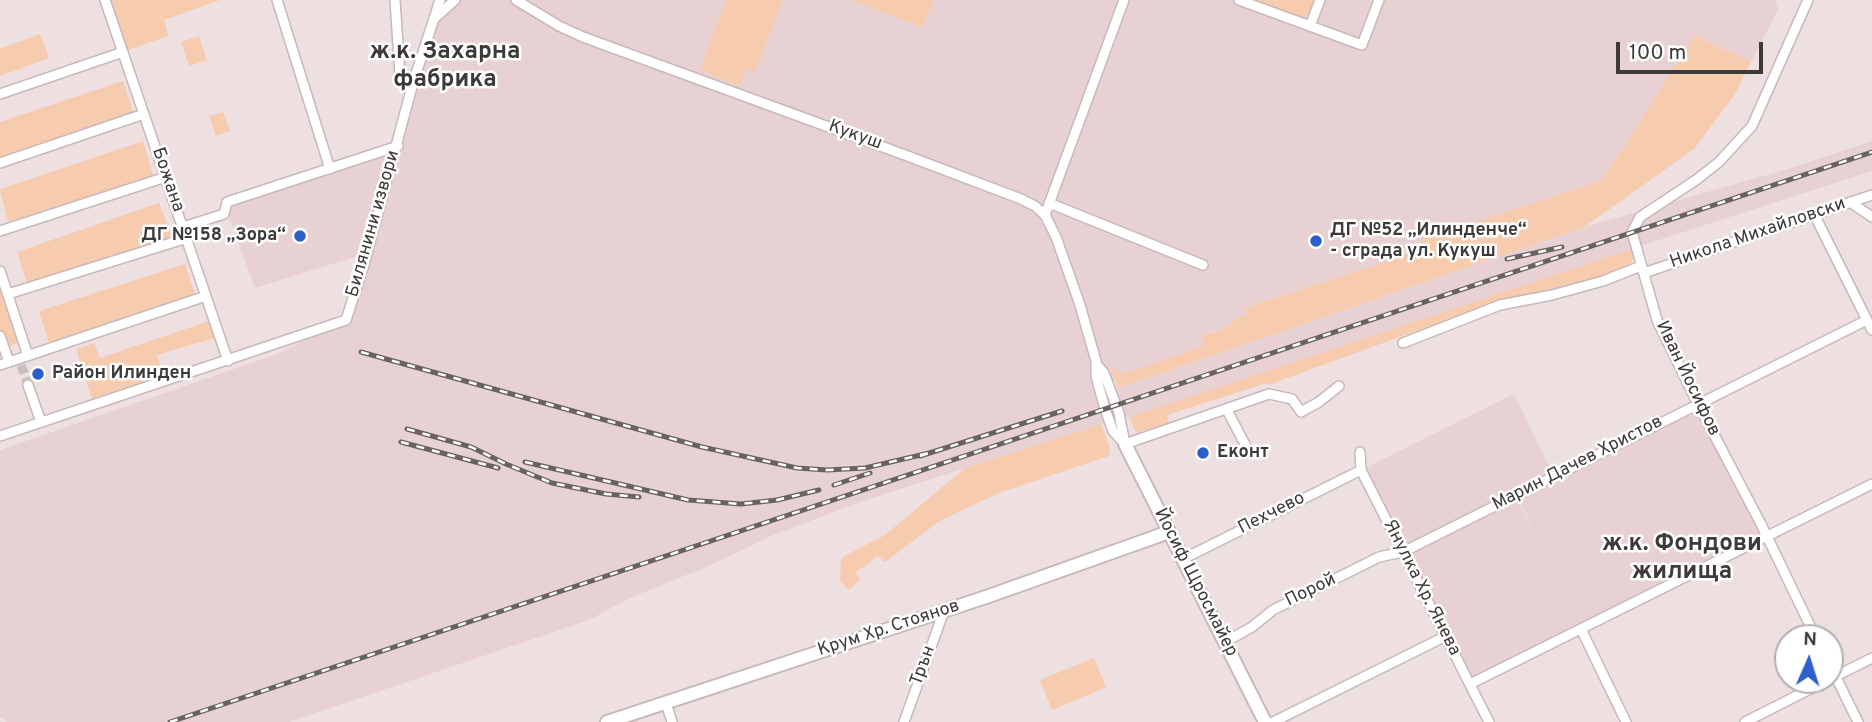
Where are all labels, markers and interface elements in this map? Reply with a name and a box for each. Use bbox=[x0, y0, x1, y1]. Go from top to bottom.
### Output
scale bar bbox=[1620, 28, 1767, 72]
district label: ж.к. Захарна фабрика bbox=[370, 39, 520, 95]
text: 100 m bbox=[1629, 40, 1686, 67]
street label: Кукуш bbox=[825, 116, 885, 156]
street label: Божана bbox=[146, 145, 188, 215]
street label: Билянини извори bbox=[343, 148, 405, 300]
street label: Никола Михайловски bbox=[1667, 194, 1849, 274]
place label: ДГ №52 „Илинденче“ - сграда ул. Кукуш bbox=[1330, 220, 1527, 262]
place label: ДГ №158 „Зора“ bbox=[141, 225, 286, 247]
marker: ДГ №158 „Зора“ bbox=[292, 228, 308, 244]
marker: ДГ №52 „Илинденче“ - сграда ул. Кукуш bbox=[1308, 233, 1324, 249]
street label: Иван Йосифов bbox=[1650, 318, 1724, 440]
place label: Район Илинден bbox=[52, 363, 191, 385]
marker: Район Илинден bbox=[30, 366, 46, 382]
street label: Марин Дачев Христов bbox=[1489, 412, 1667, 516]
place label: Еконт bbox=[1217, 442, 1269, 464]
marker: Еконт bbox=[1195, 445, 1211, 461]
street label: Пехчево bbox=[1235, 488, 1309, 540]
street label: Йосиф Щросмайер bbox=[1148, 505, 1242, 661]
street label: Янулка Хр. Янева bbox=[1377, 516, 1465, 660]
district label: ж.к. Фондови жилища bbox=[1602, 531, 1762, 587]
street label: Порой bbox=[1282, 570, 1340, 612]
street label: Крум Хр. Стоянов bbox=[815, 596, 963, 662]
north arrow bbox=[1774, 624, 1844, 694]
text: N bbox=[1803, 628, 1817, 652]
street label: Трън bbox=[907, 643, 941, 689]

